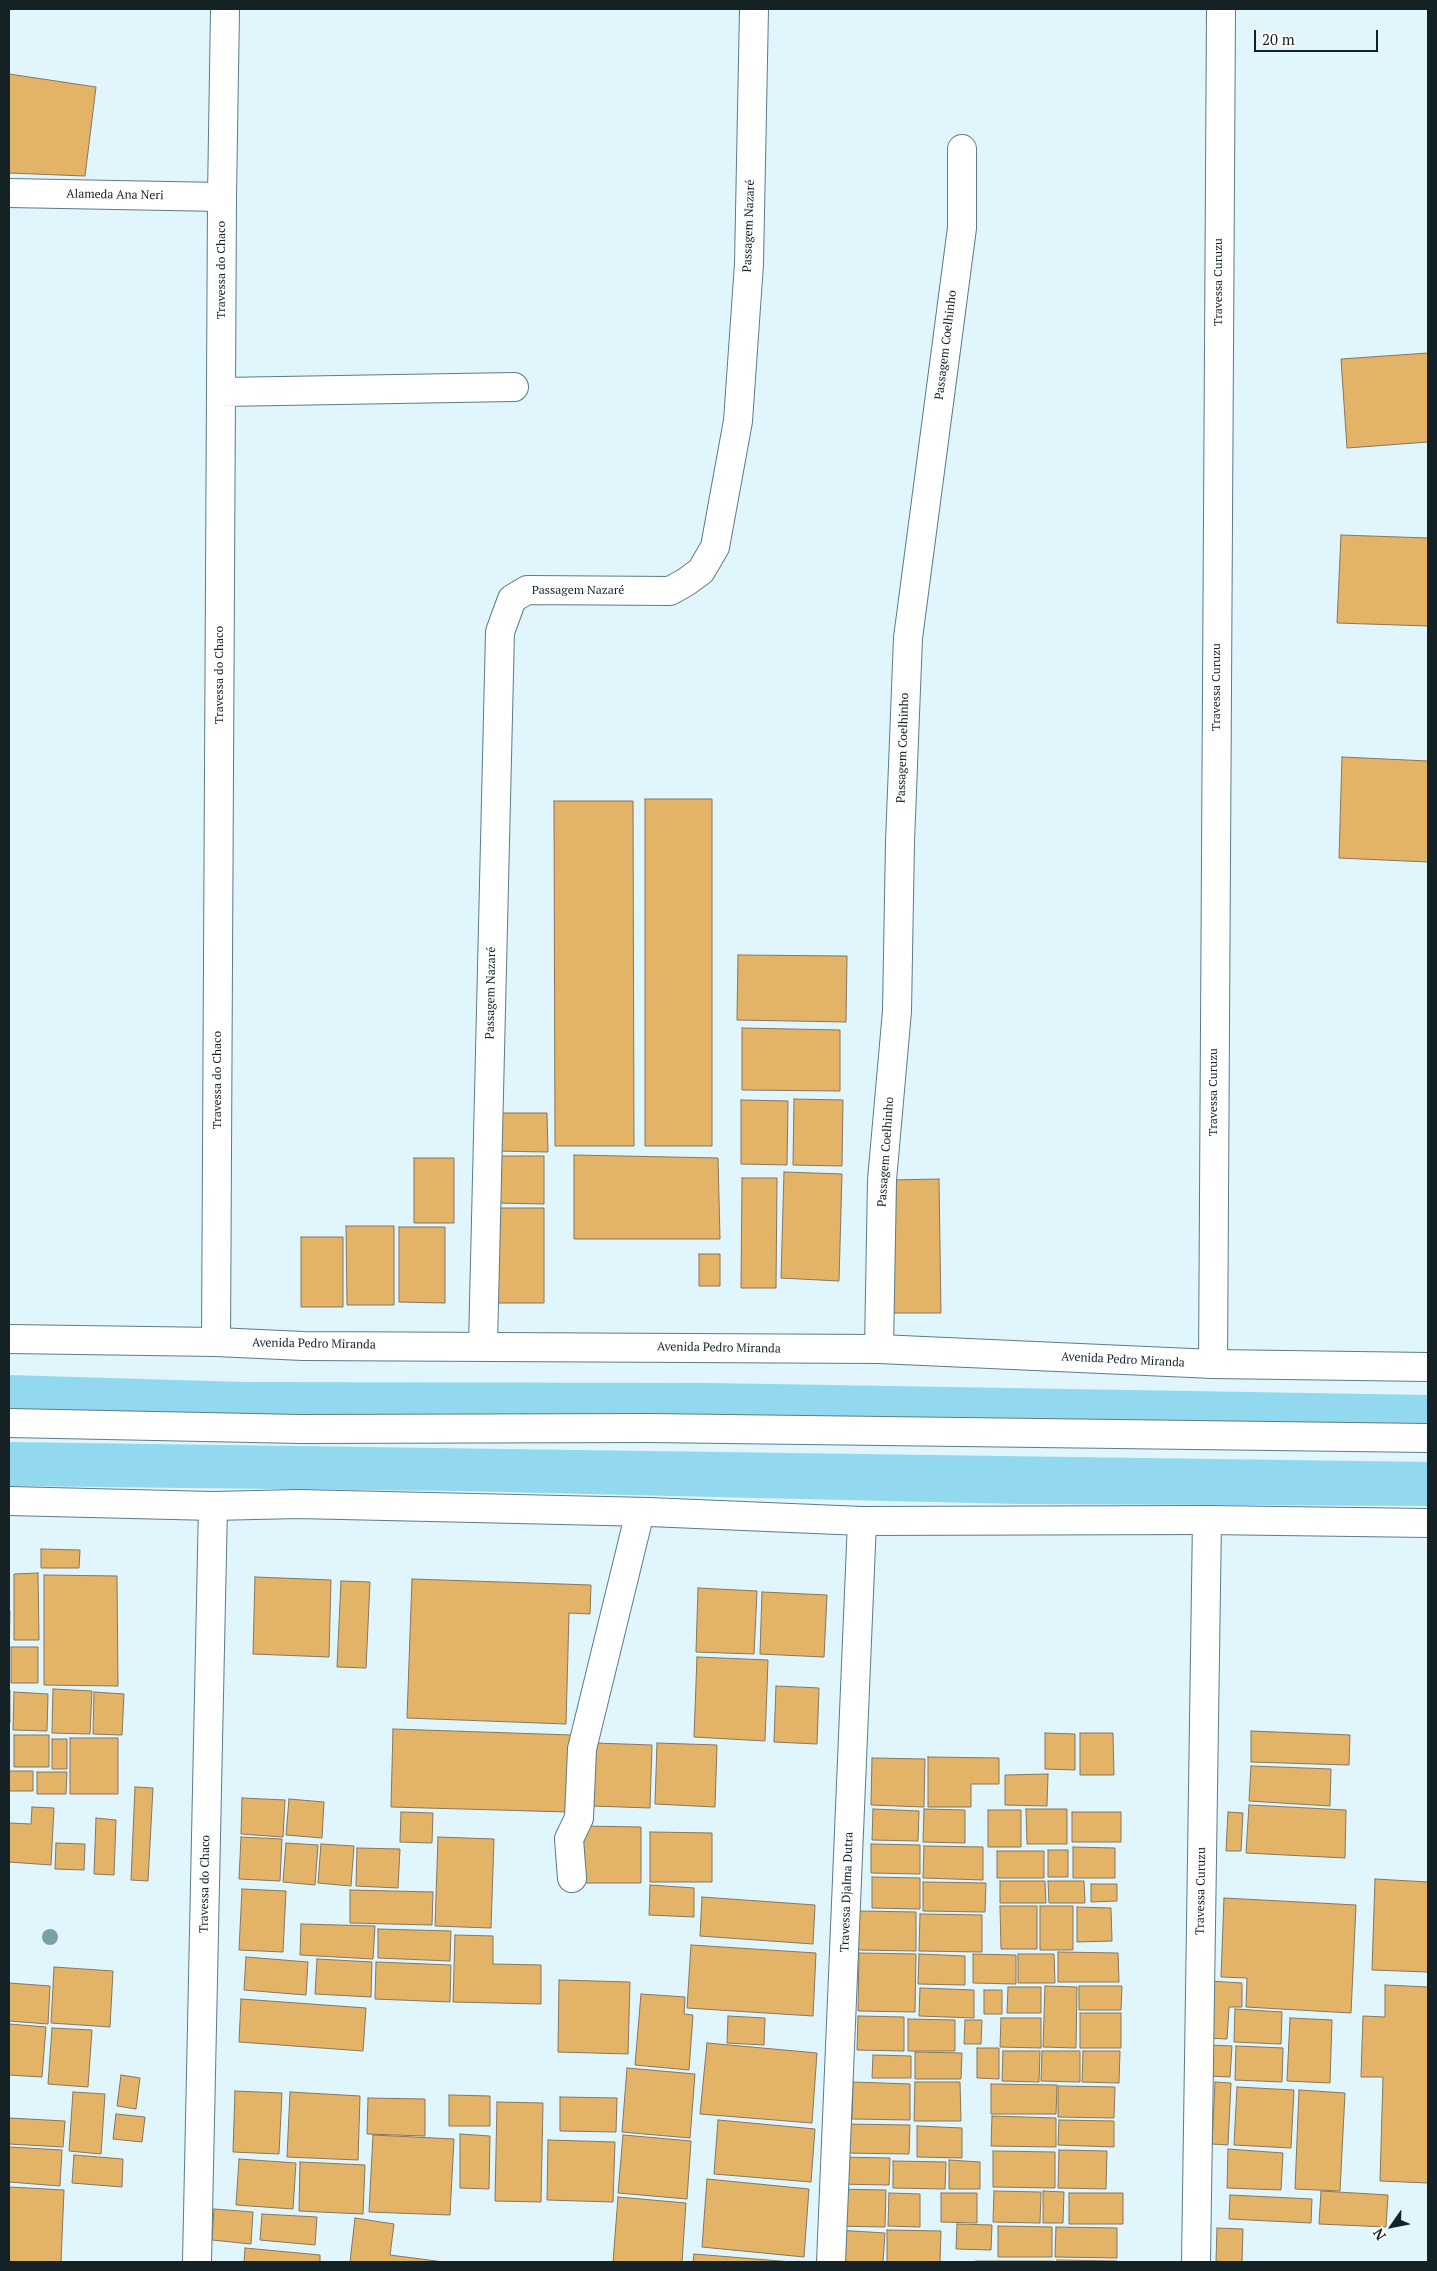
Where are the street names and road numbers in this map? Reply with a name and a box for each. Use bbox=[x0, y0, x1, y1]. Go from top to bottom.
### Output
street label: Passagem Nazaré bbox=[740, 179, 758, 273]
street label: Alameda Ana Neri bbox=[66, 187, 164, 203]
street label: Travessa do Chaco bbox=[215, 221, 229, 319]
street label: Travessa Curuzu bbox=[1212, 238, 1226, 326]
street label: Passagem Coelhinho bbox=[932, 289, 960, 401]
street label: Passagem Nazaré bbox=[532, 584, 624, 598]
street label: Travessa do Chaco bbox=[213, 626, 227, 724]
street label: Travessa Curuzu bbox=[1210, 643, 1224, 731]
street label: Passagem Coelhinho bbox=[894, 693, 912, 803]
street label: Passagem Nazaré bbox=[483, 947, 499, 1039]
street label: Travessa do Chaco bbox=[211, 1031, 225, 1129]
street label: Travessa Curuzu bbox=[1207, 1048, 1221, 1136]
street label: Passagem Coelhinho bbox=[875, 1096, 897, 1208]
street label: Avenida Pedro Miranda bbox=[252, 1336, 376, 1352]
street label: Avenida Pedro Miranda bbox=[657, 1340, 781, 1356]
street label: Avenida Pedro Miranda bbox=[1061, 1350, 1185, 1370]
street label: Travessa Djalma Dutra bbox=[838, 1832, 856, 1952]
street label: Travessa do Chaco bbox=[197, 1835, 213, 1933]
street label: Travessa Curuzu bbox=[1193, 1847, 1209, 1935]

